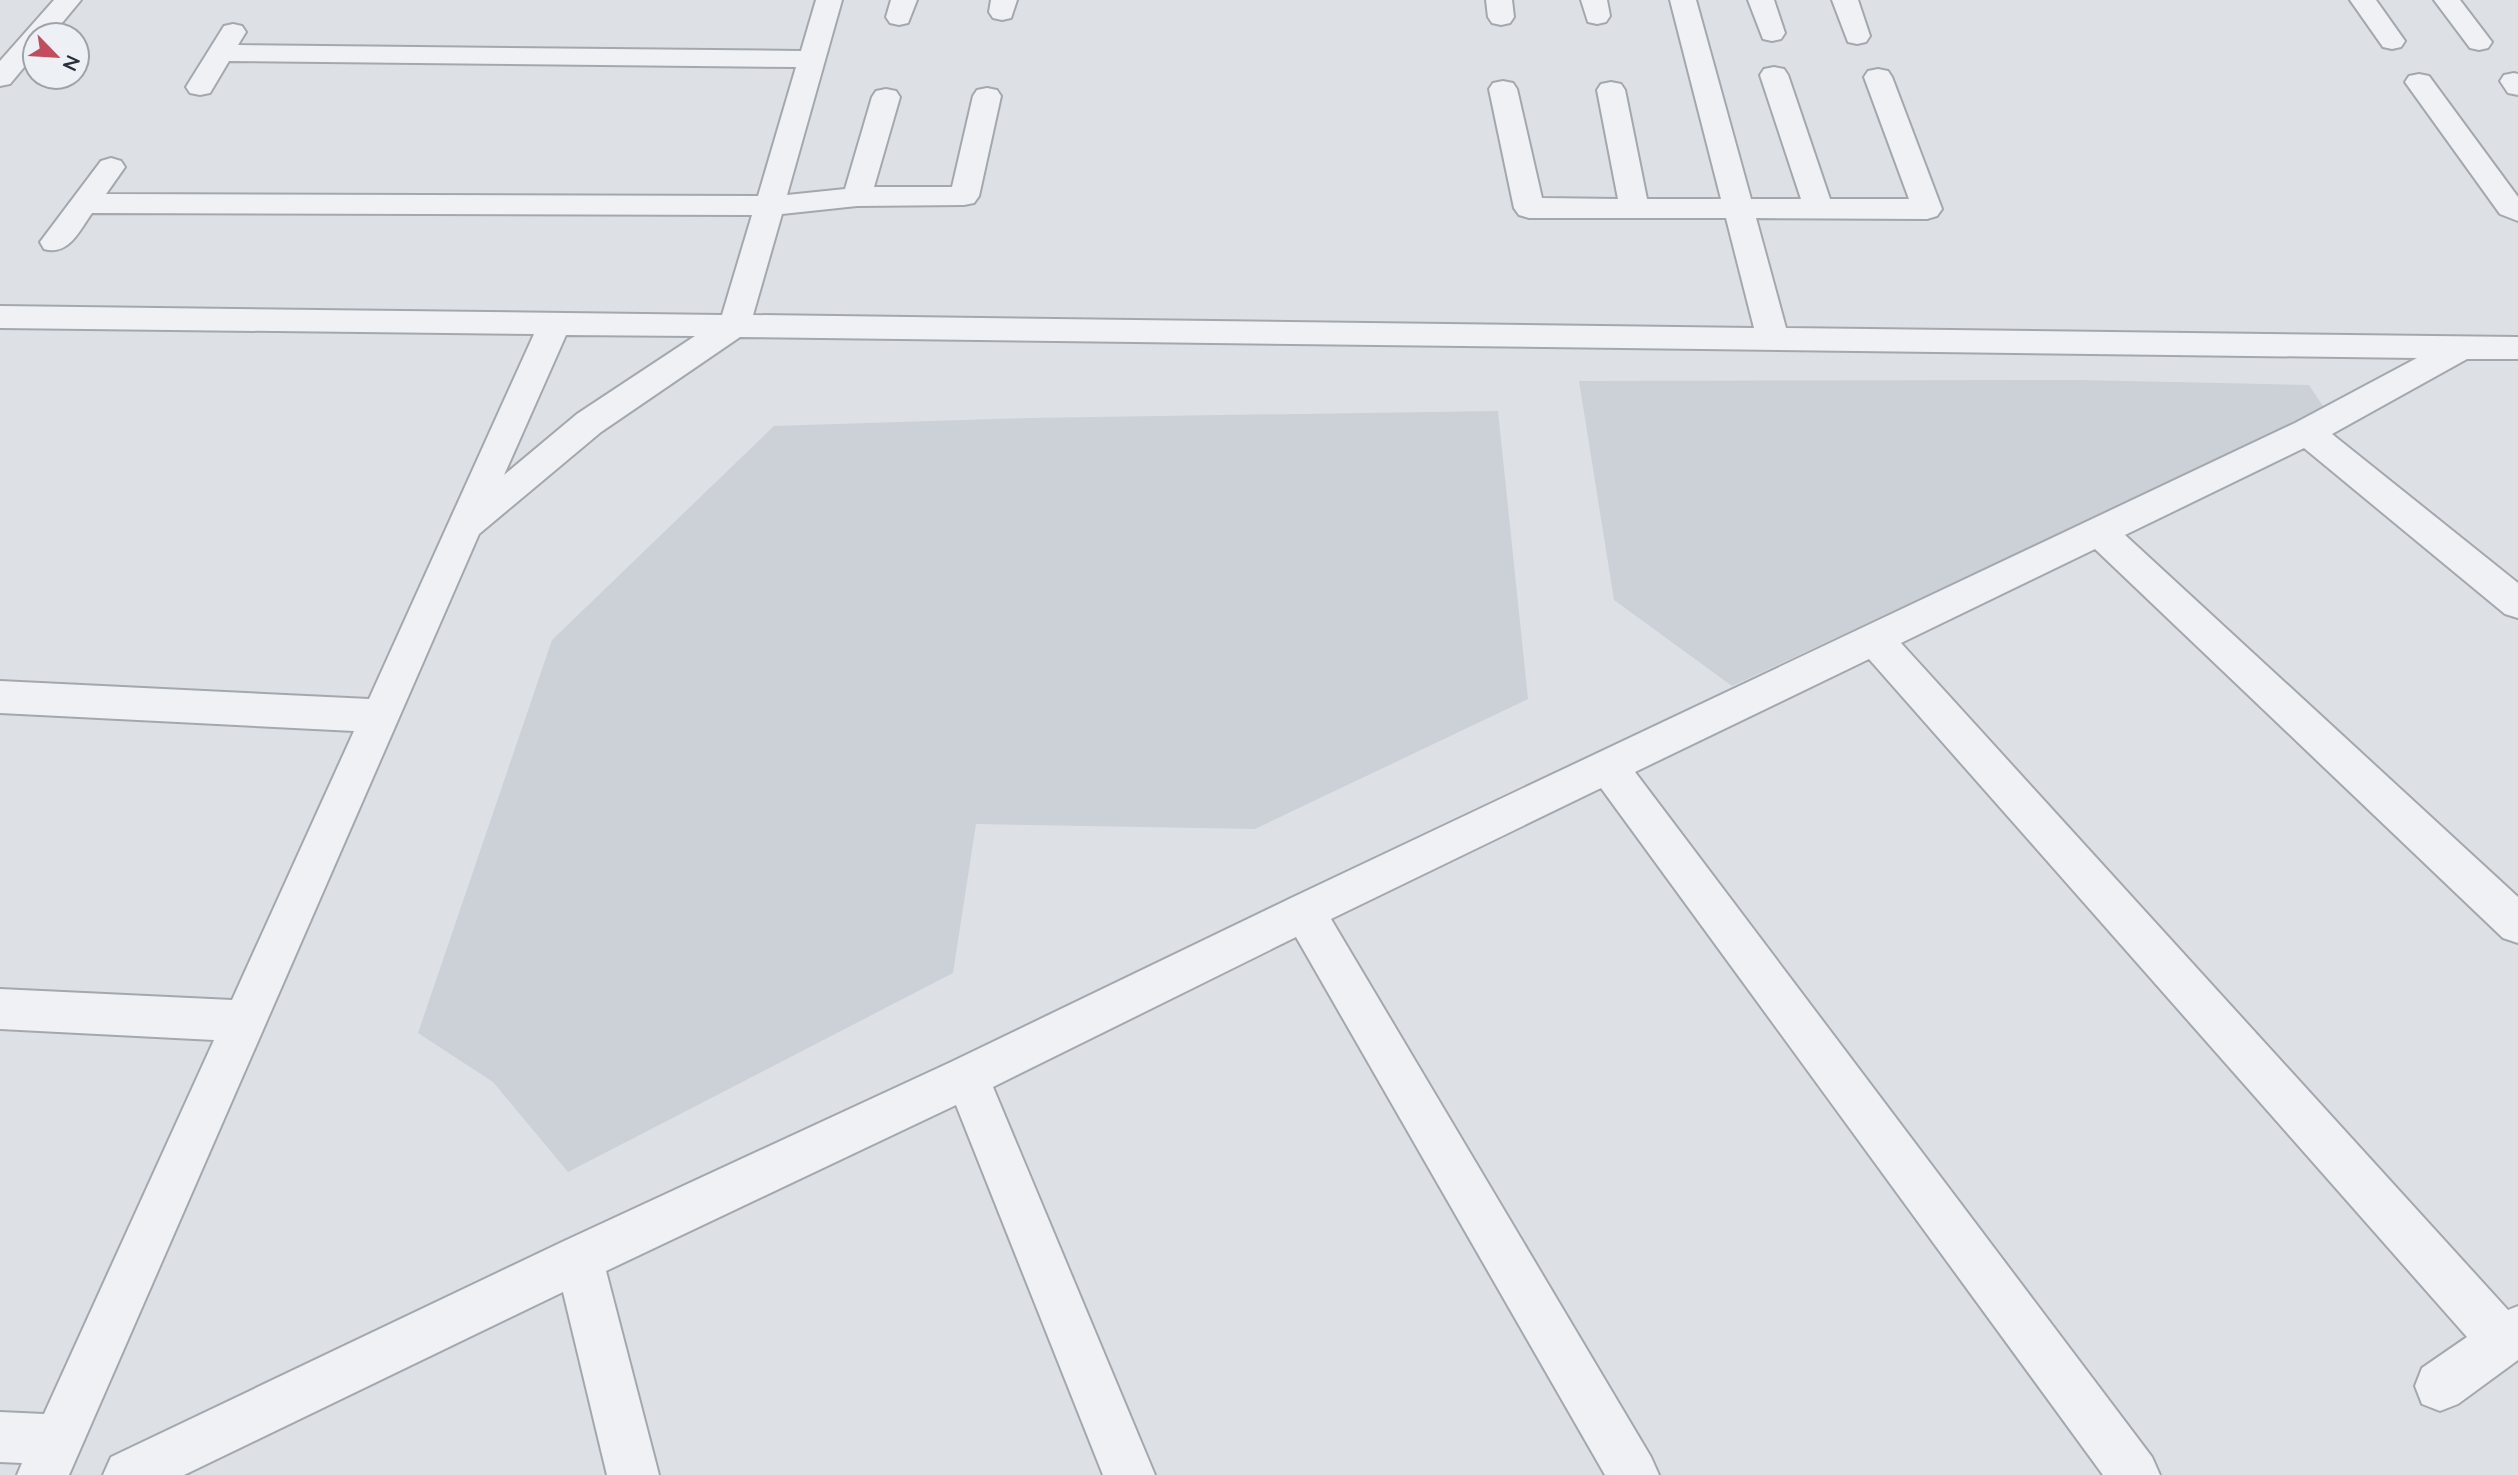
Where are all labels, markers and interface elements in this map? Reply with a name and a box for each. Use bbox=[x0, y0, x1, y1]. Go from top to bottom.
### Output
north arrow bbox=[21, 21, 91, 91]
text: N bbox=[58, 52, 85, 75]

